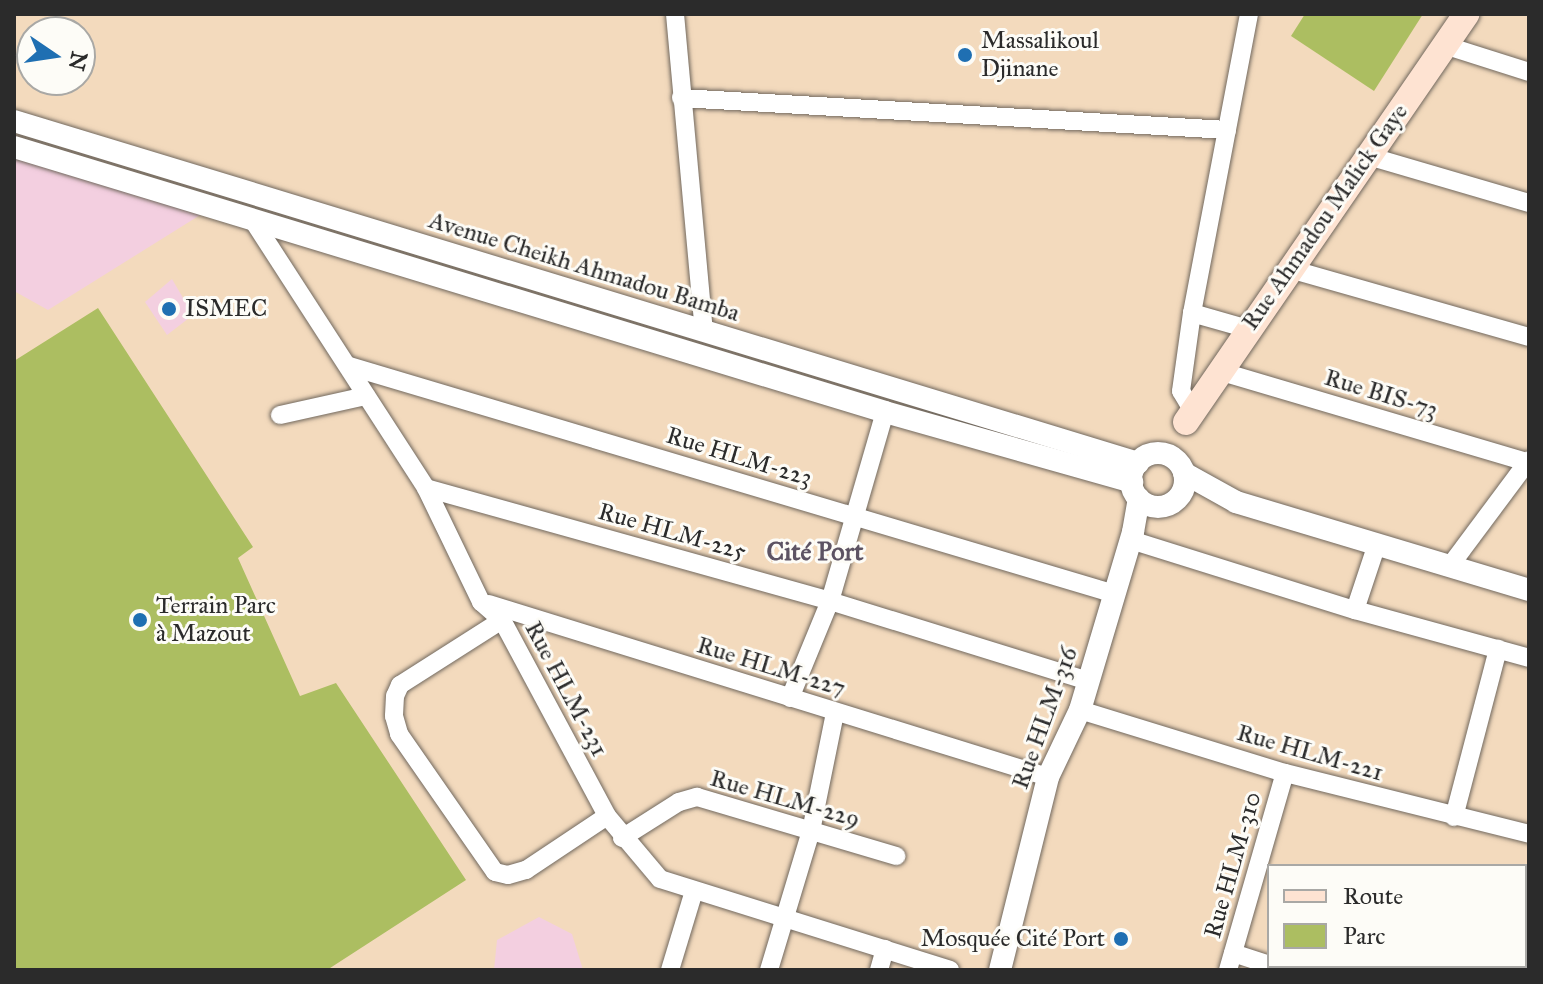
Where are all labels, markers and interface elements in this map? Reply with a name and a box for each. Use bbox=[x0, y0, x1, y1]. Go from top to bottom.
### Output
north arrow bbox=[16, 16, 96, 96]
place label: Massalikoul Djinane bbox=[981, 27, 1099, 83]
marker: Massalikoul Djinane bbox=[956, 46, 974, 64]
text: N bbox=[63, 49, 93, 73]
street label: Rue Ahmadou Malick Gaye bbox=[1236, 98, 1414, 336]
street label: Avenue Cheikh Ahmadou Bamba bbox=[425, 206, 743, 328]
place label: ISMEC bbox=[185, 295, 267, 323]
marker: ISMEC bbox=[160, 300, 178, 318]
street label: Rue BIS-73 bbox=[1321, 363, 1441, 425]
street label: Rue HLM-223 bbox=[663, 421, 815, 493]
street label: Rue HLM-225 bbox=[595, 497, 749, 567]
district label: Cité Port bbox=[767, 536, 863, 568]
place label: Terrain Parc à Mazout bbox=[156, 592, 276, 648]
marker: Terrain Parc à Mazout bbox=[131, 611, 149, 629]
street label: Rue HLM-231 bbox=[518, 617, 614, 761]
street label: Rue HLM-227 bbox=[693, 631, 849, 703]
street label: Rue HLM-316 bbox=[1006, 643, 1084, 793]
street label: Rue HLM-221 bbox=[1234, 718, 1386, 788]
street label: Rue HLM-229 bbox=[707, 764, 863, 834]
street label: Rue HLM-310 bbox=[1198, 789, 1268, 941]
legend bbox=[1267, 864, 1527, 968]
text: Route bbox=[1343, 881, 1403, 911]
text: Parc bbox=[1343, 921, 1385, 951]
place label: Mosquée Cité Port bbox=[921, 925, 1105, 953]
marker: Mosquée Cité Port bbox=[1112, 930, 1130, 948]

